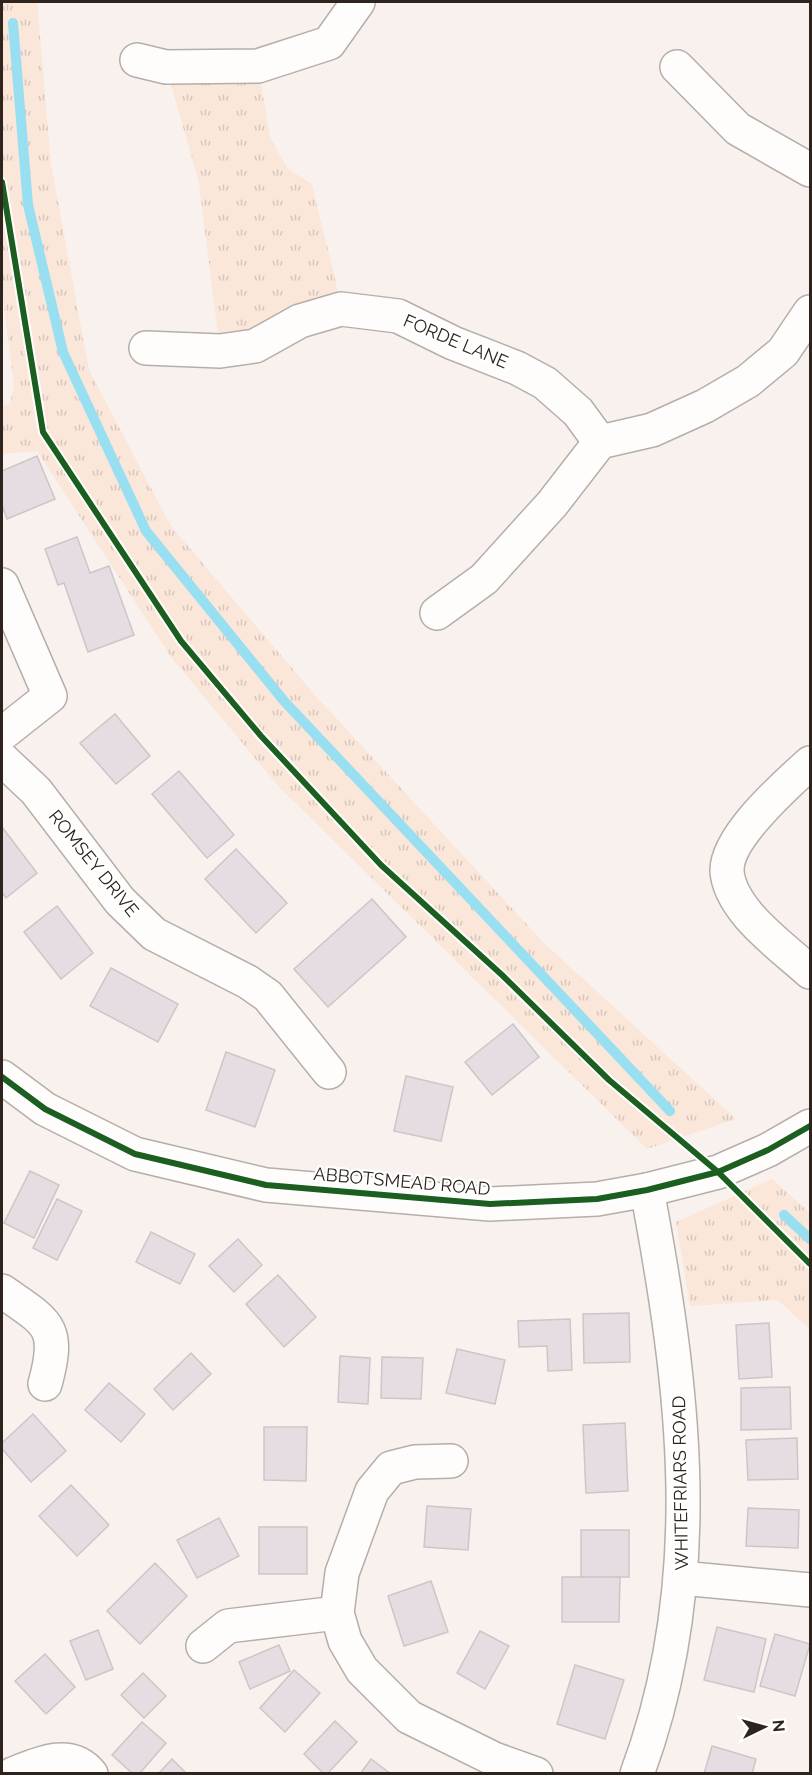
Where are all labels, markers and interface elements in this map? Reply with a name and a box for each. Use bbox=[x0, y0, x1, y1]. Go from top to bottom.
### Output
street label: FORDE LANE bbox=[401, 310, 511, 372]
street label: ROMSEY DRIVE bbox=[45, 806, 143, 920]
street label: ABBOTSMEAD ROAD bbox=[313, 1163, 491, 1199]
street label: WHITEFRIARS ROAD bbox=[668, 1395, 692, 1570]
north arrow bbox=[734, 1697, 794, 1757]
text: N bbox=[768, 1719, 788, 1733]

